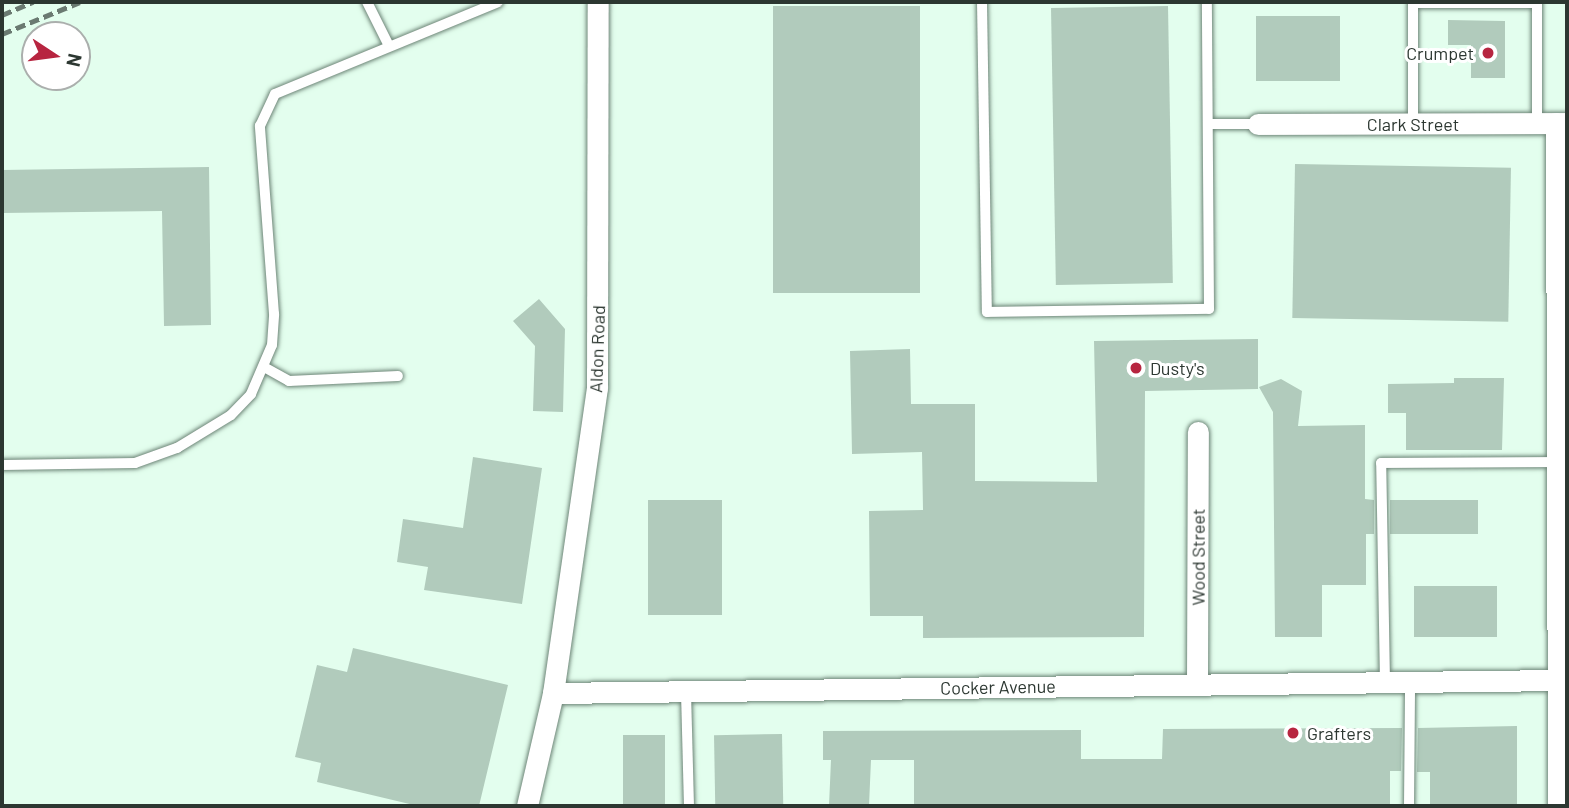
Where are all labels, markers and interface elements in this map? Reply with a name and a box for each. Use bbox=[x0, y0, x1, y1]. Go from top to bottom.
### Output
north arrow bbox=[21, 21, 91, 91]
place label: Crumpet bbox=[1406, 42, 1474, 64]
marker: Crumpet bbox=[1480, 45, 1496, 61]
text: N bbox=[62, 52, 88, 69]
street label: Clark Street bbox=[1367, 113, 1459, 135]
street label: Aldon Road bbox=[585, 305, 609, 393]
place label: Dusty's bbox=[1150, 357, 1205, 379]
marker: Dusty's bbox=[1128, 360, 1144, 376]
street label: Wood Street bbox=[1187, 508, 1209, 606]
street label: Cocker Avenue bbox=[940, 675, 1056, 699]
place label: Grafters bbox=[1307, 722, 1371, 744]
marker: Grafters bbox=[1285, 725, 1301, 741]

